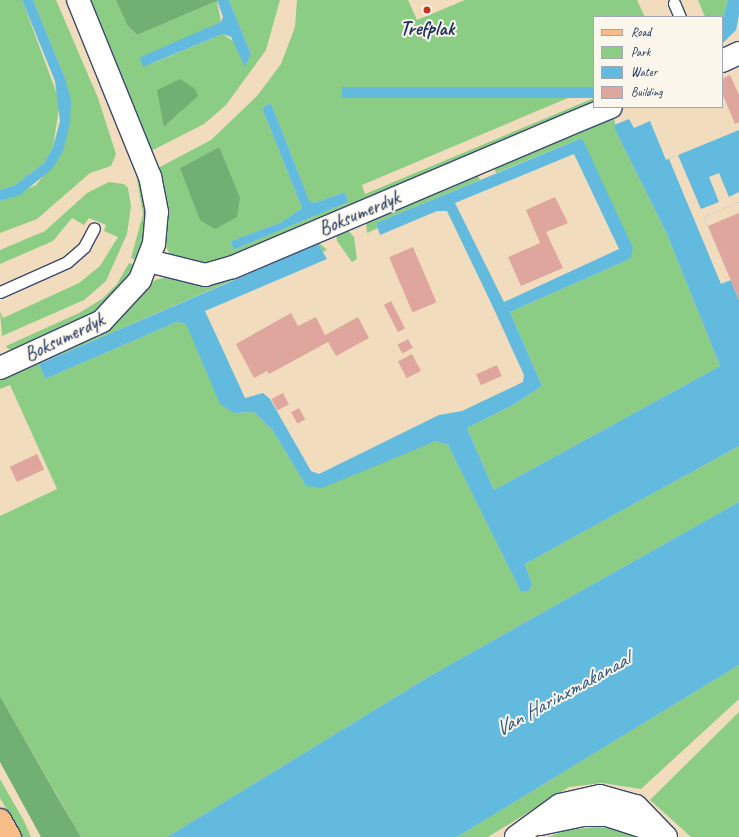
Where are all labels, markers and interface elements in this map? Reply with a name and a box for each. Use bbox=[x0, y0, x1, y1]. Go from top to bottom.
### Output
marker: Trefplak bbox=[422, 5, 432, 15]
place label: Trefplak bbox=[400, 16, 454, 40]
legend bbox=[593, 16, 723, 108]
text: Road bbox=[631, 24, 651, 40]
text: Park bbox=[631, 44, 650, 60]
text: Water bbox=[631, 64, 657, 80]
text: Building bbox=[631, 84, 663, 100]
street label: Boksumerdyk bbox=[315, 185, 403, 241]
street label: Boksumerdyk bbox=[20, 307, 108, 367]
water label: Van Harinxmakanaal bbox=[491, 647, 633, 741]

